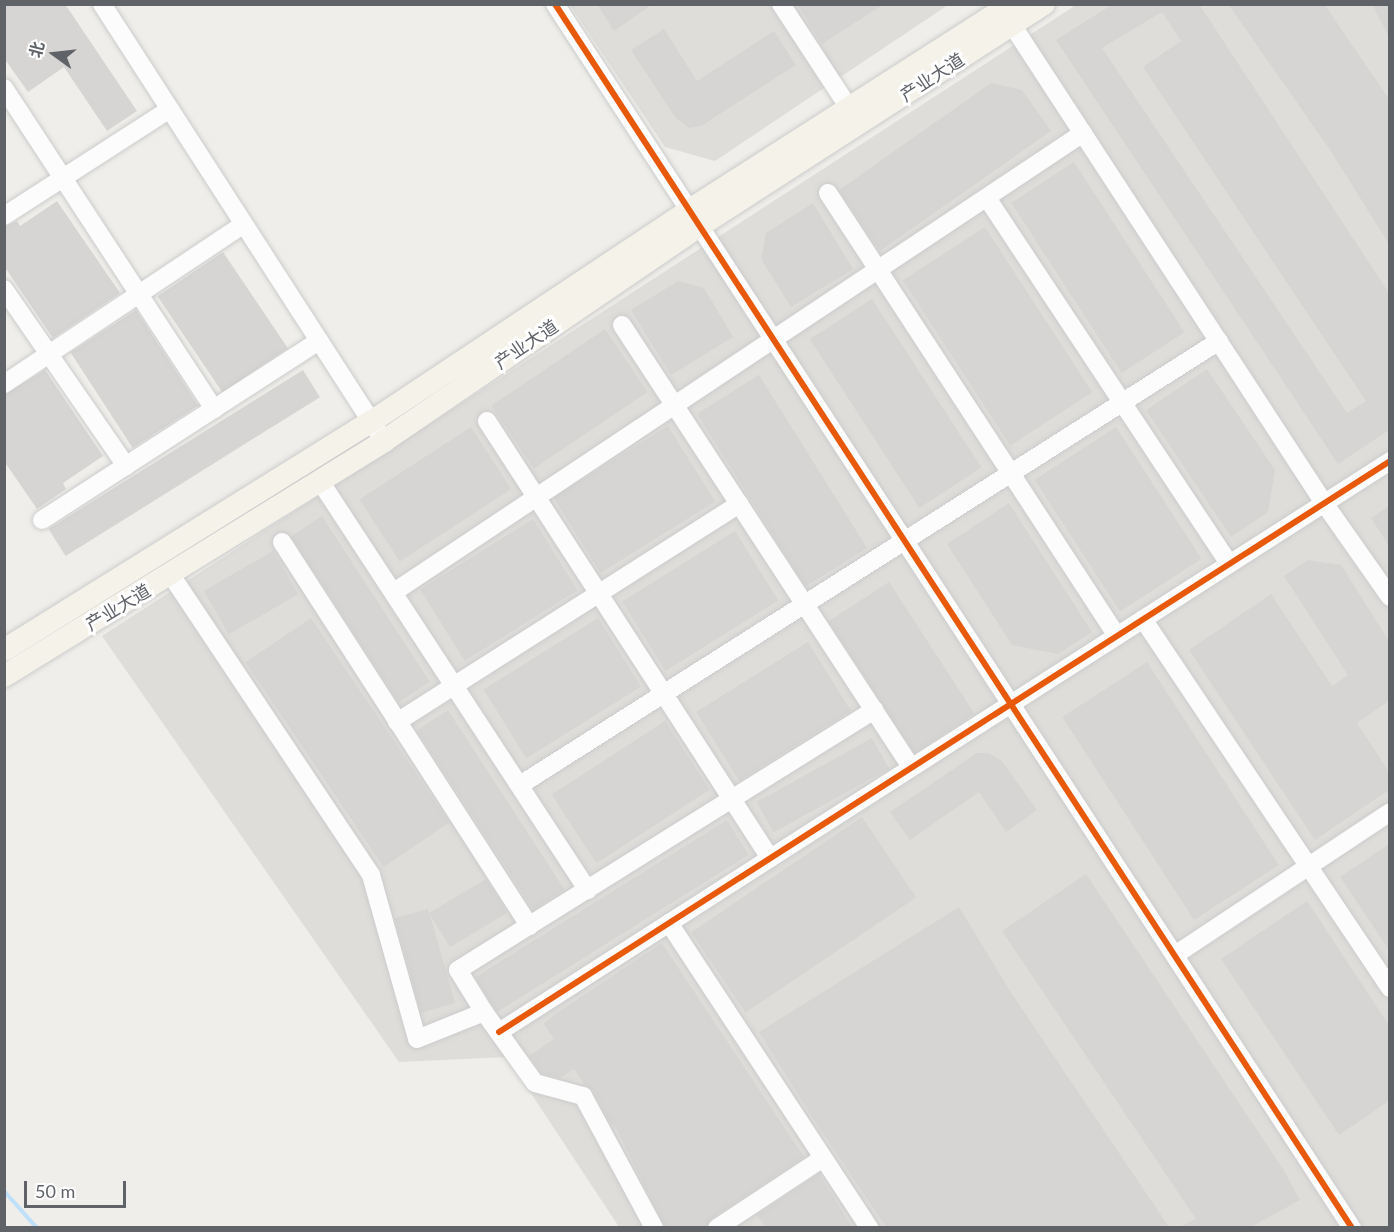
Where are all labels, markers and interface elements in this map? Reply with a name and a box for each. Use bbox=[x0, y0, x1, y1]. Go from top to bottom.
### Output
north arrow bbox=[24, 24, 84, 84]
text: 北 bbox=[25, 39, 47, 59]
street label: 产业大道 bbox=[896, 48, 968, 106]
street label: 产业大道 bbox=[490, 315, 562, 373]
street label: 产业大道 bbox=[82, 579, 154, 635]
scale bar bbox=[27, 1169, 129, 1207]
text: 50 m bbox=[35, 1180, 75, 1202]

